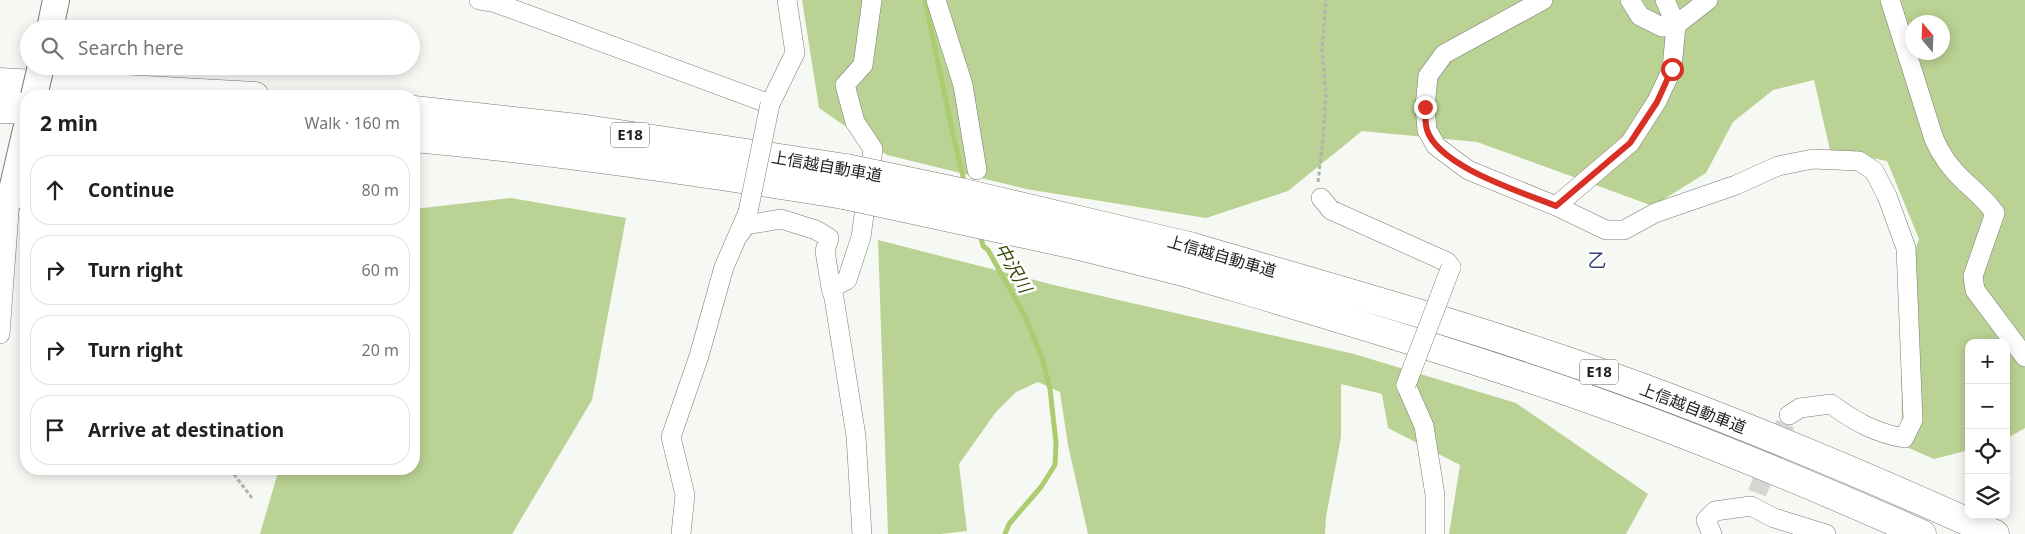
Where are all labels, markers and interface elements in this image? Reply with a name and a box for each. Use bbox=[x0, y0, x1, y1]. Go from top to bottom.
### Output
north arrow bbox=[1905, 15, 1950, 60]
search box bbox=[20, 20, 420, 75]
icon: search bbox=[38, 34, 66, 62]
text: Search here bbox=[78, 35, 184, 61]
route start bbox=[1661, 58, 1684, 81]
route end bbox=[1414, 96, 1437, 119]
text: 2 min bbox=[40, 109, 98, 137]
text: Walk · 160 m bbox=[305, 112, 400, 134]
road number: E18 bbox=[611, 122, 649, 148]
street label: 上信越自動車道 bbox=[770, 145, 884, 187]
icon: ahead bbox=[41, 176, 69, 204]
text: Continue bbox=[88, 177, 174, 203]
text: 80 m bbox=[362, 179, 399, 201]
street label: 上信越自動車道 bbox=[1165, 230, 1279, 282]
water label: 中沢川 bbox=[990, 238, 1039, 299]
district label: 乙 bbox=[1587, 247, 1607, 273]
icon: right bbox=[41, 256, 69, 284]
text: Turn right bbox=[88, 257, 183, 283]
text: 60 m bbox=[362, 259, 399, 281]
icon: right bbox=[41, 336, 69, 364]
text: Turn right bbox=[88, 337, 183, 363]
text: 20 m bbox=[362, 339, 399, 361]
map controls bbox=[1965, 339, 2010, 519]
button: + bbox=[1965, 339, 2010, 384]
road number: E18 bbox=[1580, 360, 1618, 384]
street label: 上信越自動車道 bbox=[1637, 378, 1749, 438]
button: − bbox=[1965, 384, 2010, 429]
icon: arrive bbox=[41, 416, 69, 444]
text: Arrive at destination bbox=[88, 417, 284, 443]
button: locate bbox=[1965, 429, 2010, 474]
button: layers bbox=[1965, 474, 2010, 519]

